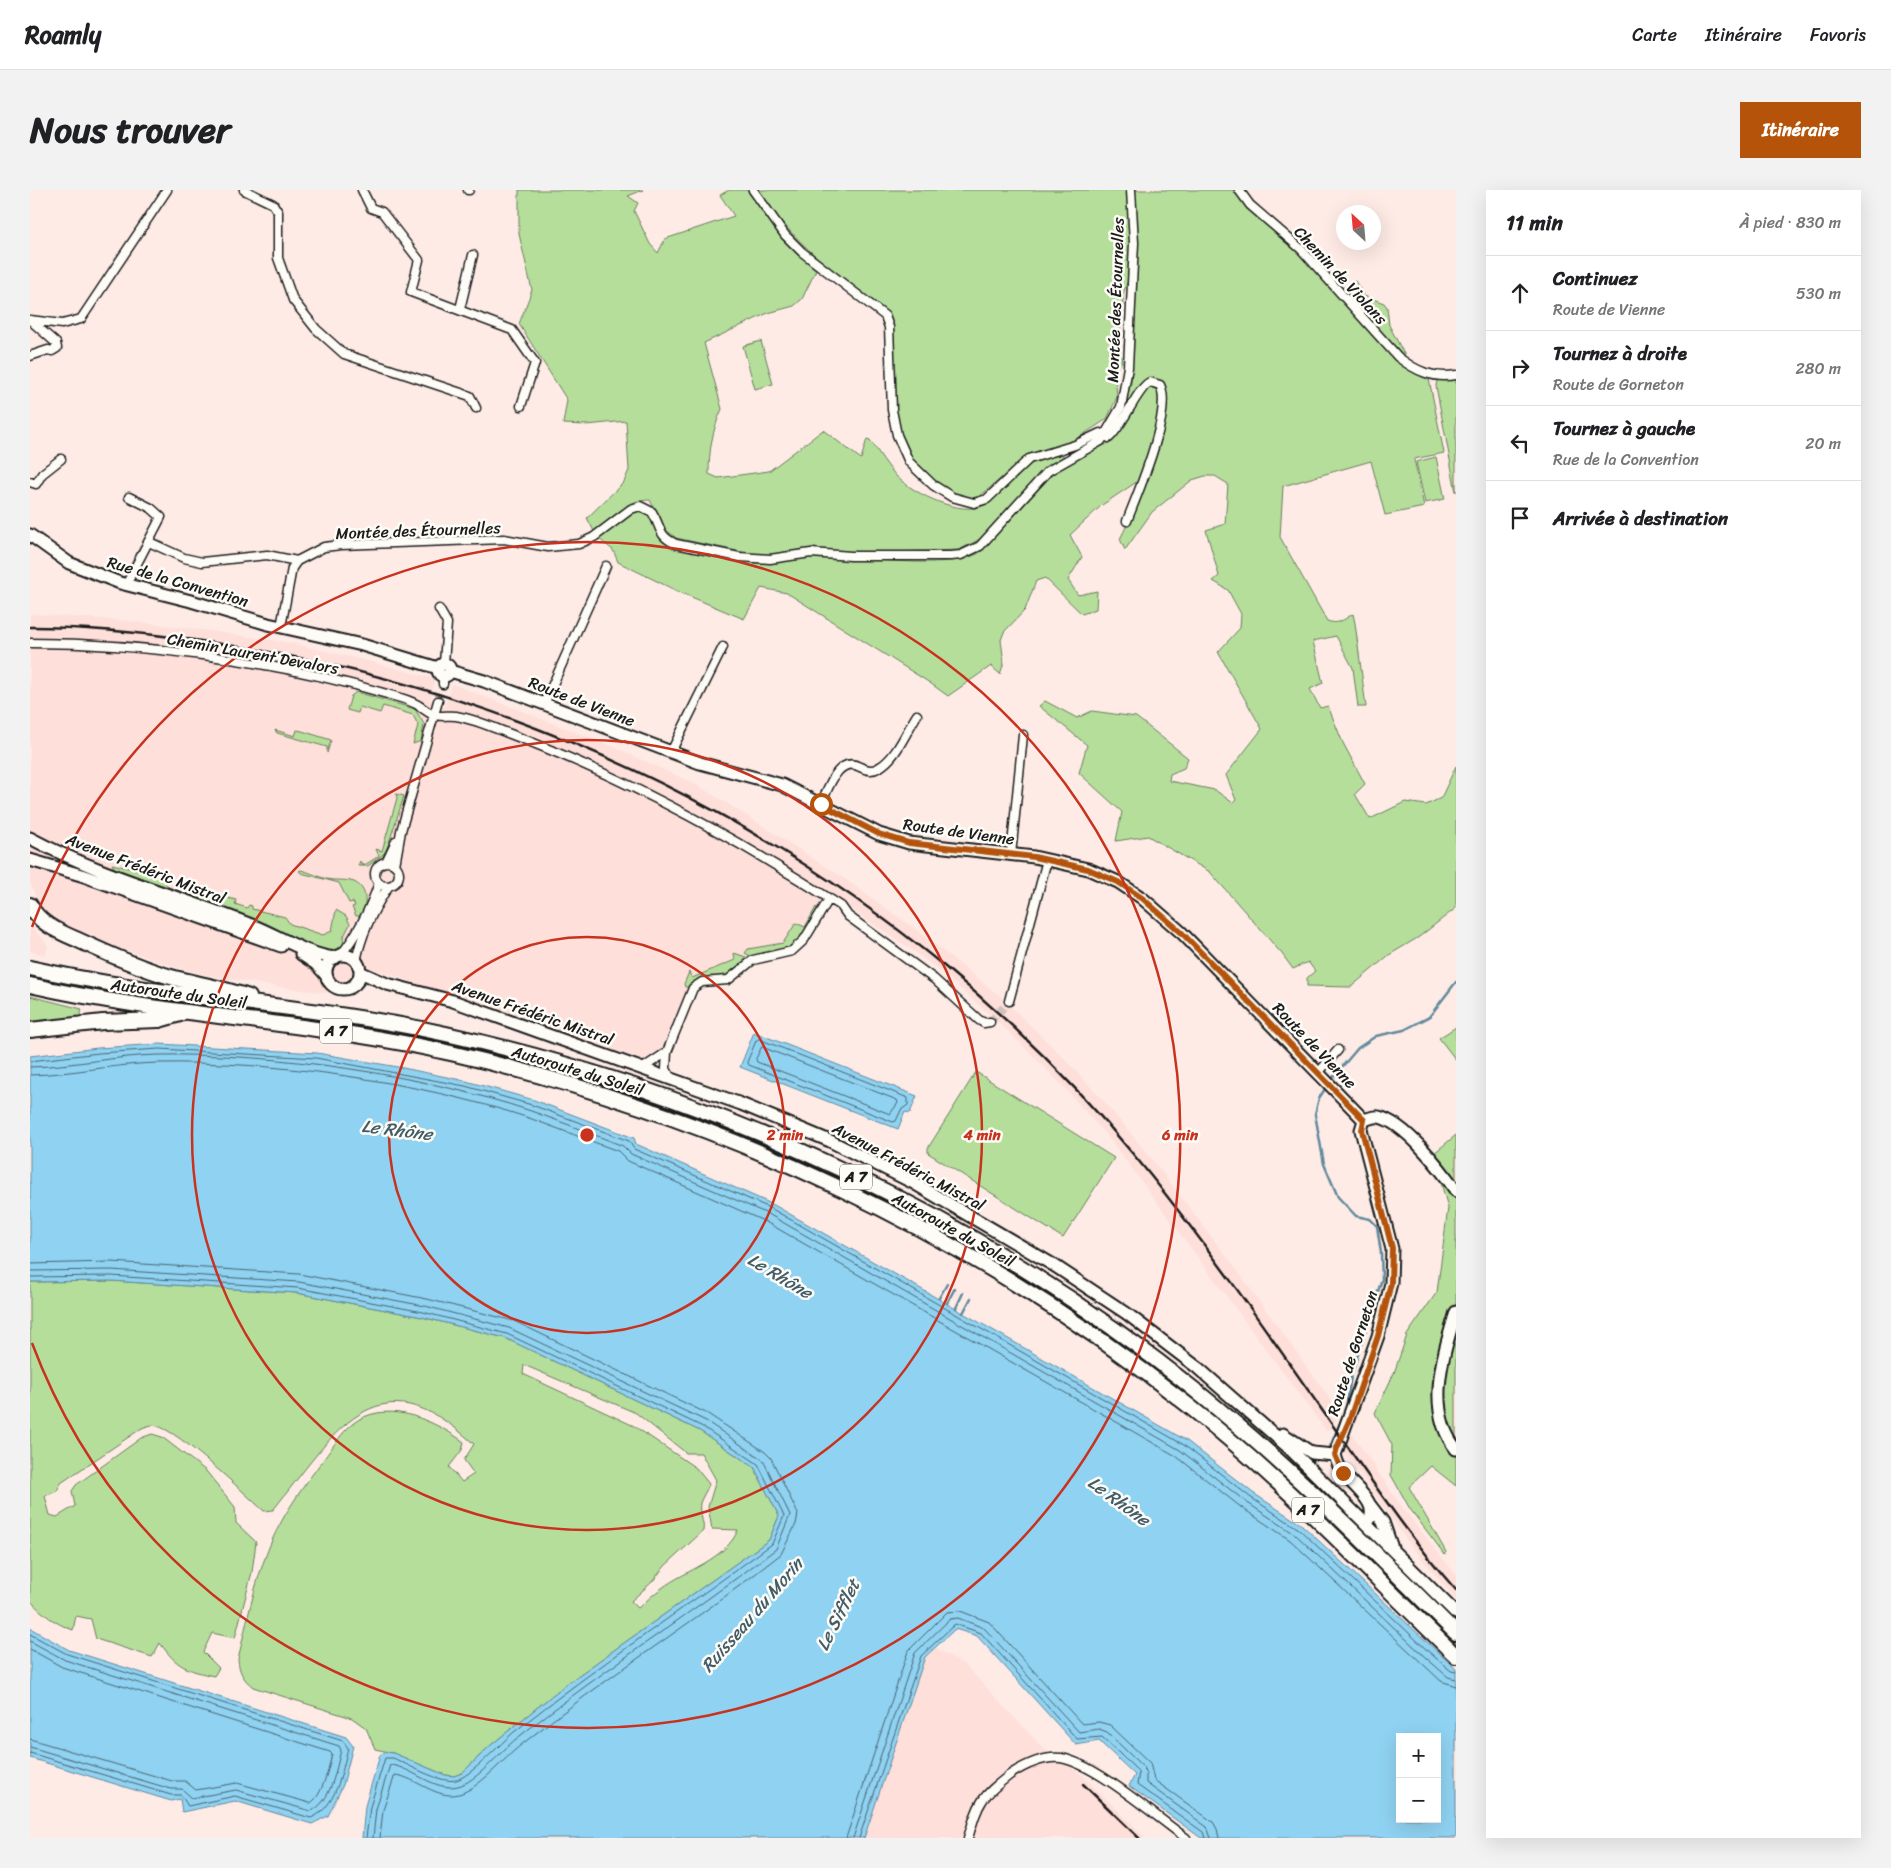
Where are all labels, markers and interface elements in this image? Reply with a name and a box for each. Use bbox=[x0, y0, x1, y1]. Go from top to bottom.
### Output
text: Roamly bbox=[25, 14, 101, 56]
text: Carte bbox=[1632, 19, 1677, 51]
text: Itinéraire bbox=[1705, 19, 1782, 51]
text: Favoris bbox=[1810, 19, 1866, 51]
text: Nous trouver bbox=[30, 99, 230, 161]
button: Itinéraire bbox=[1740, 102, 1861, 158]
text: 11 min bbox=[1506, 204, 1563, 242]
north arrow bbox=[1336, 205, 1381, 250]
text: À pied · 830 m bbox=[1739, 208, 1841, 237]
street label: Montée des Étournelles bbox=[1098, 216, 1133, 383]
street label: Chemin de Violans bbox=[1287, 219, 1395, 332]
text: Continuez bbox=[1553, 262, 1638, 295]
icon: ahead bbox=[1506, 279, 1534, 307]
text: 530 m bbox=[1796, 279, 1841, 308]
text: Route de Vienne bbox=[1553, 295, 1665, 324]
text: Tournez à droite bbox=[1553, 337, 1687, 370]
icon: right bbox=[1506, 354, 1534, 382]
text: 280 m bbox=[1796, 354, 1841, 383]
text: Route de Gorneton bbox=[1553, 370, 1684, 399]
text: Tournez à gauche bbox=[1553, 412, 1695, 445]
icon: left bbox=[1506, 429, 1534, 457]
text: 20 m bbox=[1805, 429, 1841, 458]
text: Rue de la Convention bbox=[1553, 445, 1699, 474]
text: Arrivée à destination bbox=[1553, 502, 1728, 535]
icon: arrive bbox=[1506, 504, 1534, 532]
street label: Montée des Étournelles bbox=[335, 513, 502, 548]
street label: Rue de la Convention bbox=[104, 547, 252, 616]
street label: Chemin Laurent Devalors bbox=[165, 624, 341, 683]
street label: Route de Vienne bbox=[524, 668, 639, 735]
route start bbox=[810, 793, 833, 816]
street label: Route de Vienne bbox=[901, 809, 1017, 854]
street label: Avenue Frédéric Mistral bbox=[61, 824, 231, 913]
street label: Autoroute du Soleil bbox=[108, 969, 249, 1017]
street label: Avenue Frédéric Mistral bbox=[447, 971, 618, 1054]
street label: Route de Vienne bbox=[1265, 995, 1364, 1096]
road number: A 7 bbox=[320, 1018, 352, 1044]
street label: Autoroute du Soleil bbox=[507, 1036, 648, 1105]
water label: Le Rhône bbox=[360, 1110, 436, 1150]
street label: Avenue Frédéric Mistral bbox=[826, 1113, 991, 1219]
text: 2 min bbox=[766, 1122, 804, 1148]
text: 4 min bbox=[962, 1122, 1001, 1148]
text: 6 min bbox=[1161, 1122, 1199, 1148]
centre of rings bbox=[578, 1126, 596, 1144]
road number: A 7 bbox=[840, 1164, 872, 1190]
street label: Autoroute du Soleil bbox=[886, 1183, 1021, 1276]
water label: Le Rhône bbox=[741, 1244, 820, 1309]
street label: Route de Gorneton bbox=[1318, 1286, 1387, 1420]
route end bbox=[1332, 1462, 1355, 1485]
water label: Le Rhône bbox=[1081, 1467, 1158, 1536]
road number: A 7 bbox=[1292, 1498, 1324, 1522]
water label: Ruisseau du Morin bbox=[693, 1548, 813, 1680]
water label: Le Sifflet bbox=[807, 1572, 870, 1656]
map controls bbox=[1396, 1733, 1441, 1823]
button: + bbox=[1396, 1733, 1441, 1778]
button: − bbox=[1396, 1778, 1441, 1823]

